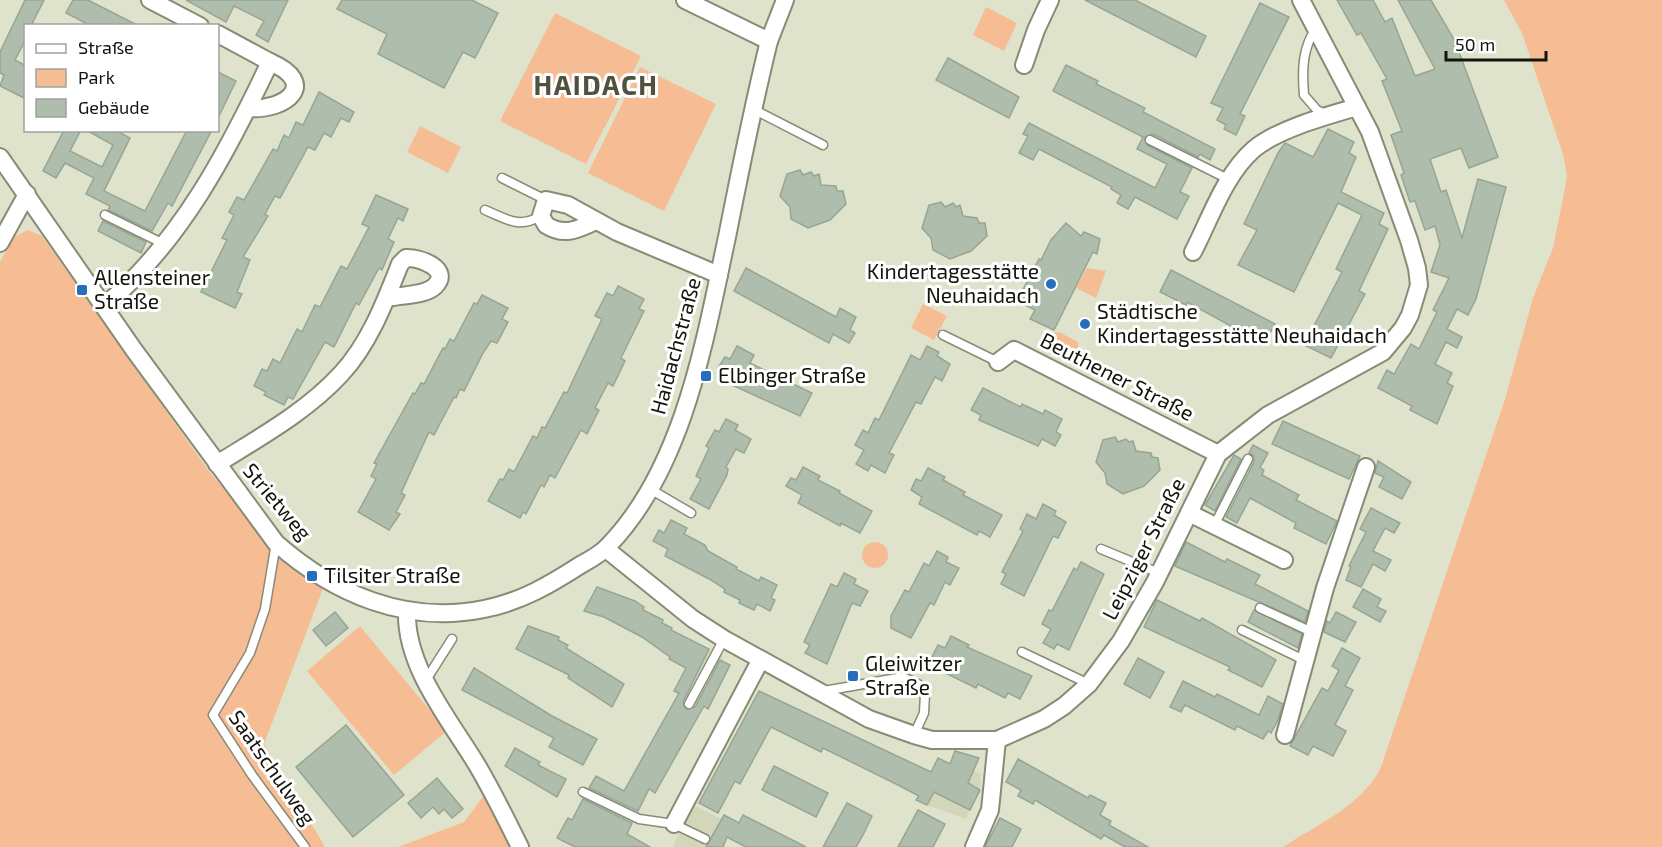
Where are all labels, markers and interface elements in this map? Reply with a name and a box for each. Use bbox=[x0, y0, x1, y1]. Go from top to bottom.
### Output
legend bbox=[24, 24, 219, 132]
scale bar bbox=[1446, 24, 1546, 62]
text: 50 m bbox=[1455, 33, 1495, 55]
text: Straße bbox=[78, 36, 134, 58]
text: Park bbox=[78, 66, 115, 88]
district label: HAIDACH bbox=[534, 68, 658, 100]
text: Gebäude bbox=[78, 96, 149, 118]
place label: Kindertagesstätte Neuhaidach bbox=[867, 258, 1039, 307]
place label: Allensteiner Straße bbox=[94, 264, 211, 313]
street label: Haidachstraße bbox=[644, 274, 705, 417]
marker: Kindertagesstätte Neuhaidach bbox=[1044, 277, 1058, 291]
marker: Allensteiner Straße bbox=[75, 283, 89, 297]
place label: Städtische Kindertagesstätte Neuhaidach bbox=[1097, 298, 1387, 347]
marker: Städtische Kindertagesstätte Neuhaidach bbox=[1078, 317, 1092, 331]
street label: Beuthener Straße bbox=[1037, 326, 1199, 425]
place label: Elbinger Straße bbox=[718, 362, 866, 387]
marker: Elbinger Straße bbox=[699, 369, 713, 383]
street label: Strietweg bbox=[239, 457, 318, 545]
street label: Leipziger Straße bbox=[1096, 473, 1189, 623]
place label: Tilsiter Straße bbox=[324, 562, 461, 587]
marker: Tilsiter Straße bbox=[305, 569, 319, 583]
place label: Gleiwitzer Straße bbox=[865, 650, 962, 699]
marker: Gleiwitzer Straße bbox=[846, 669, 860, 683]
street label: Saatschulweg bbox=[225, 705, 322, 829]

